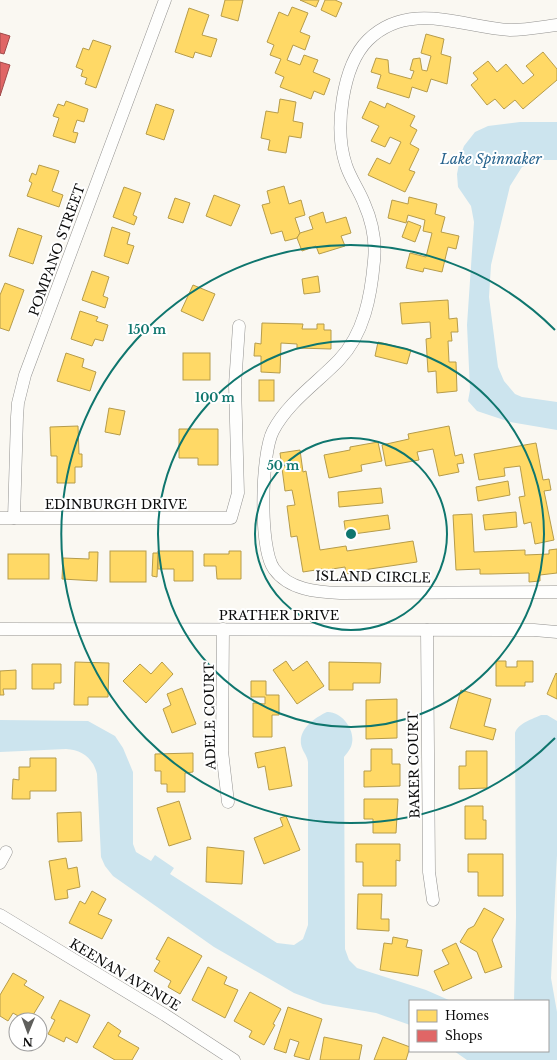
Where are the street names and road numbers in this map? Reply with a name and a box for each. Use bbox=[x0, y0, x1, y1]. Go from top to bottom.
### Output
street label: POMPANO STREET bbox=[25, 181, 89, 318]
street label: EDINBURGH DRIVE bbox=[45, 496, 187, 513]
street label: ISLAND CIRCLE bbox=[315, 567, 431, 587]
street label: PRATHER DRIVE bbox=[219, 607, 339, 624]
street label: ADELE COURT bbox=[201, 662, 219, 771]
street label: BAKER COURT bbox=[405, 711, 423, 819]
street label: KEENAN AVENUE bbox=[66, 935, 184, 1015]

